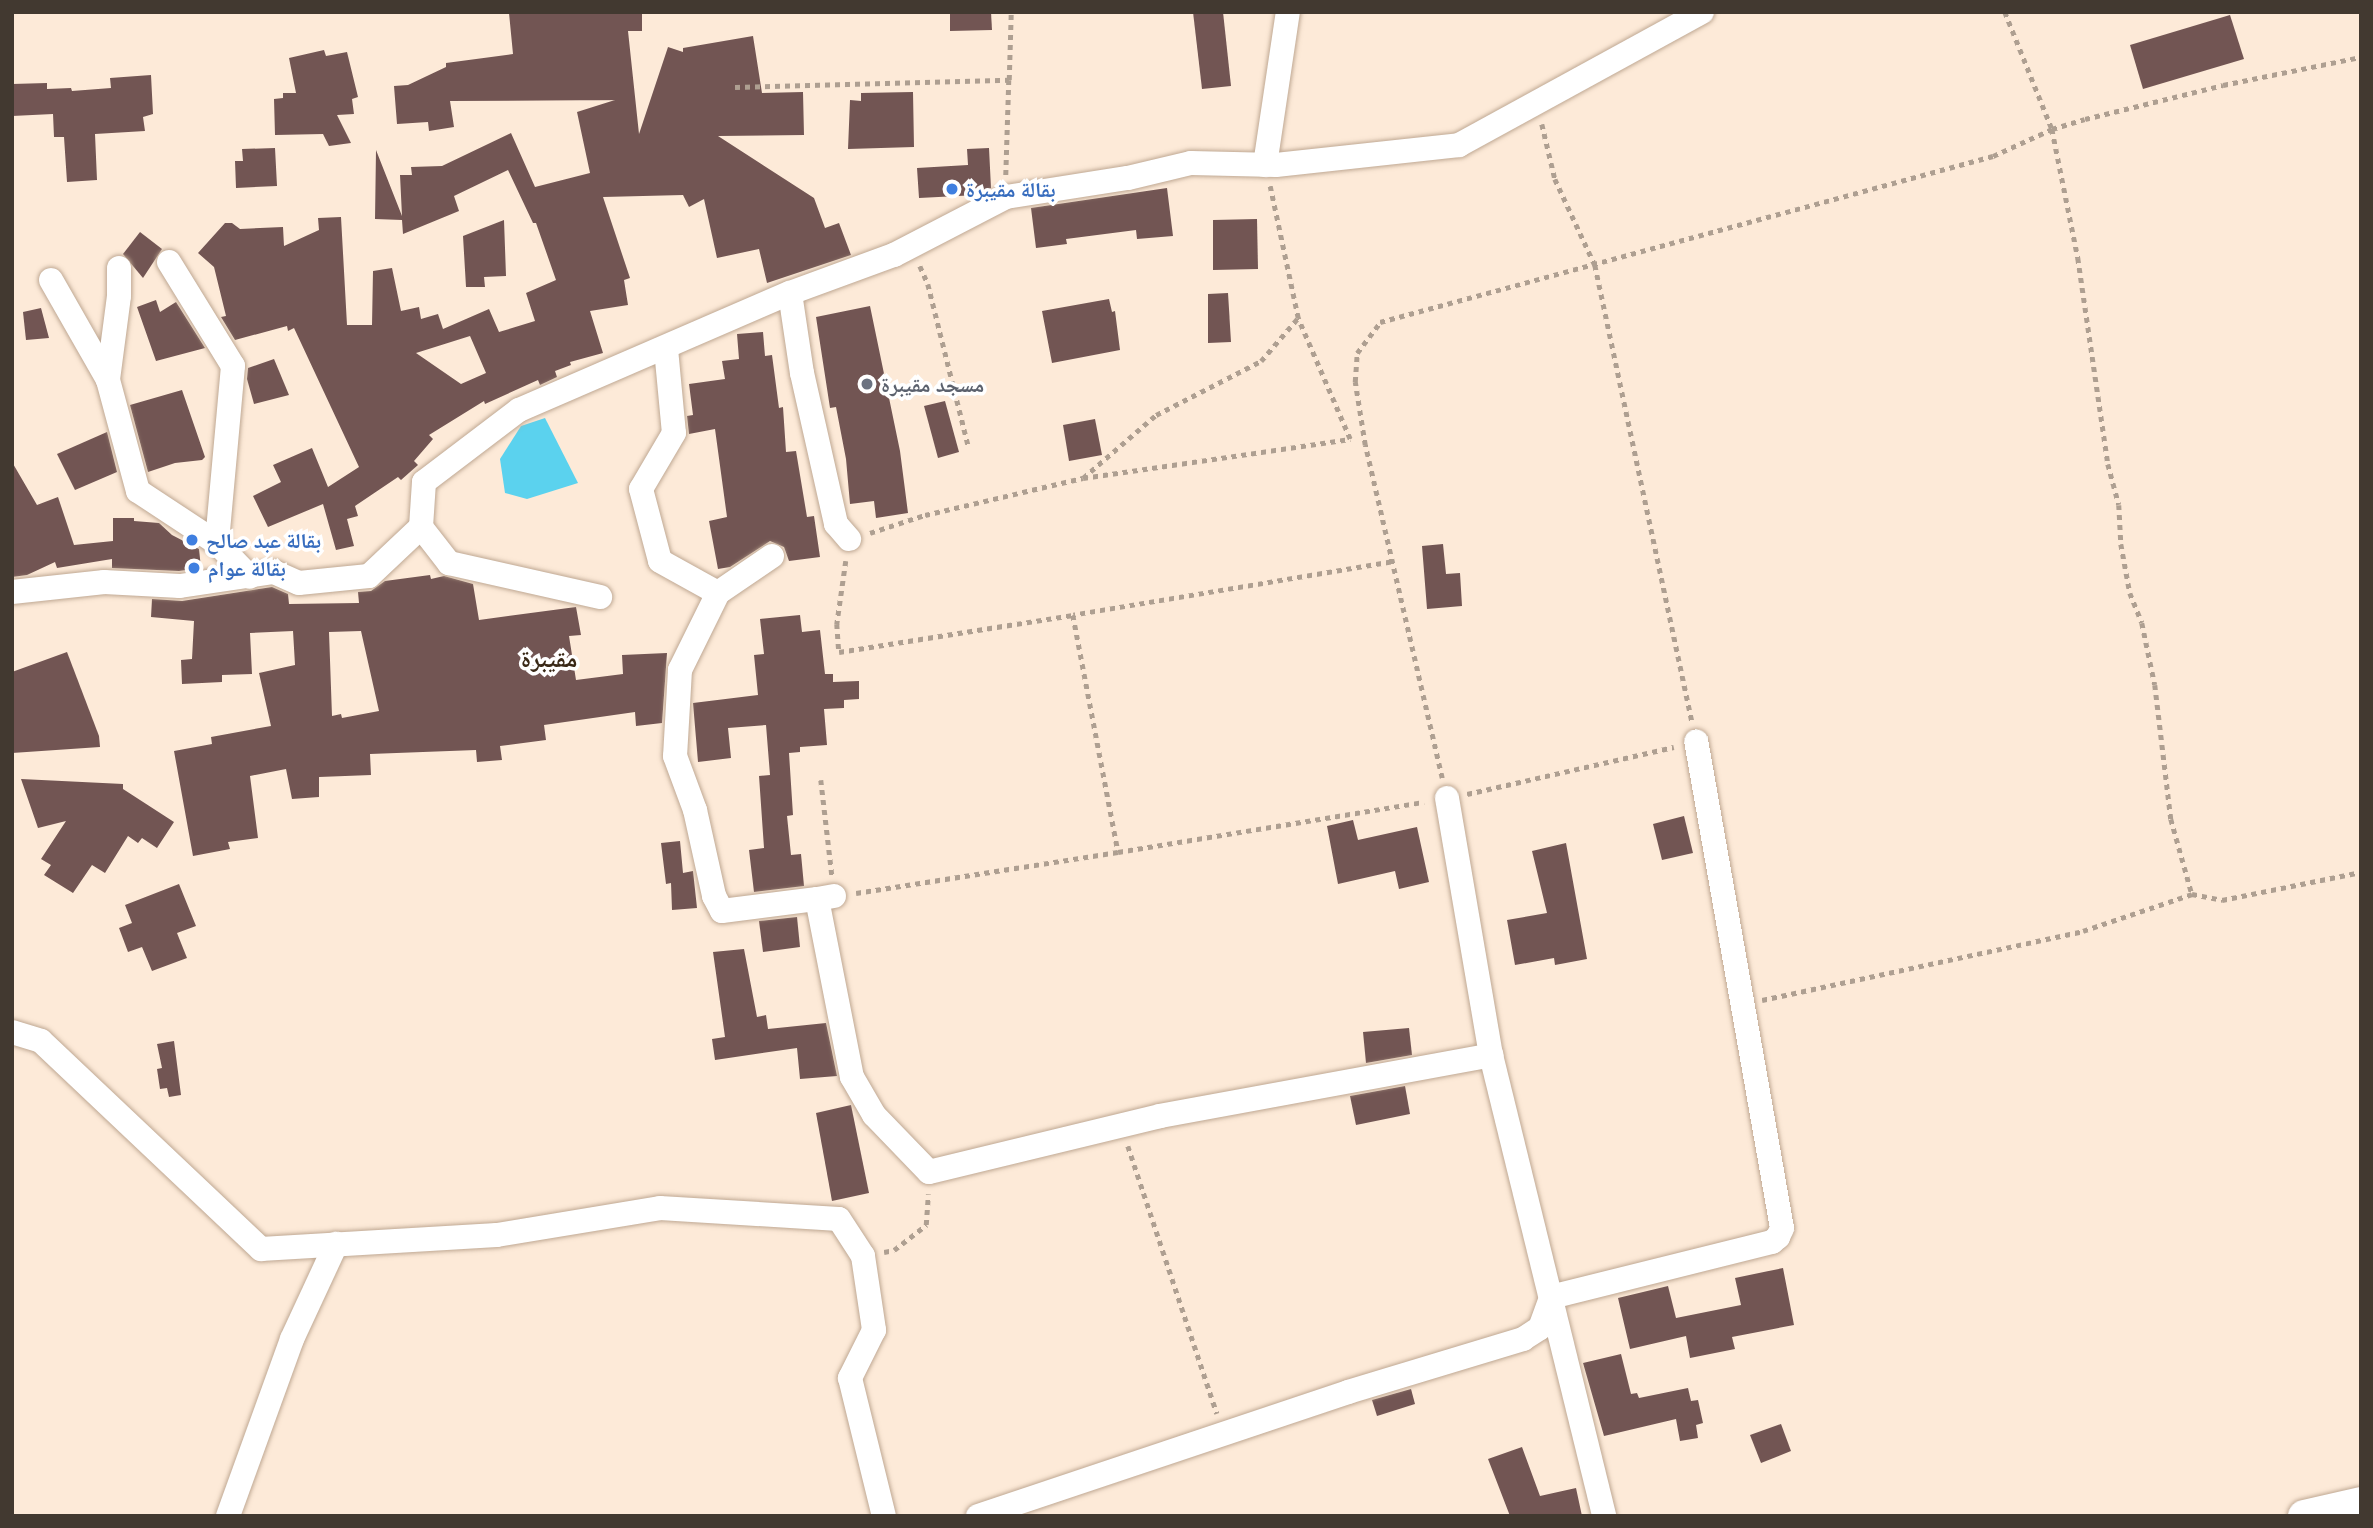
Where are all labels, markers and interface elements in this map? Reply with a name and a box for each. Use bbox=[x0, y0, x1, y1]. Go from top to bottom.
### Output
place label: بقالة مقيبرة bbox=[966, 176, 1056, 202]
marker: بقالة مقيبرة bbox=[944, 181, 960, 197]
place label: مسجد مقيبرة bbox=[881, 371, 984, 397]
marker: مسجد مقيبرة bbox=[859, 376, 875, 392]
place label: بقالة عبد صالح bbox=[206, 527, 321, 553]
marker: بقالة عبد صالح bbox=[184, 532, 200, 548]
place label: بقالة عوام bbox=[208, 555, 286, 581]
marker: بقالة عوام bbox=[186, 560, 202, 576]
district label: مقيبرة bbox=[521, 644, 577, 672]

